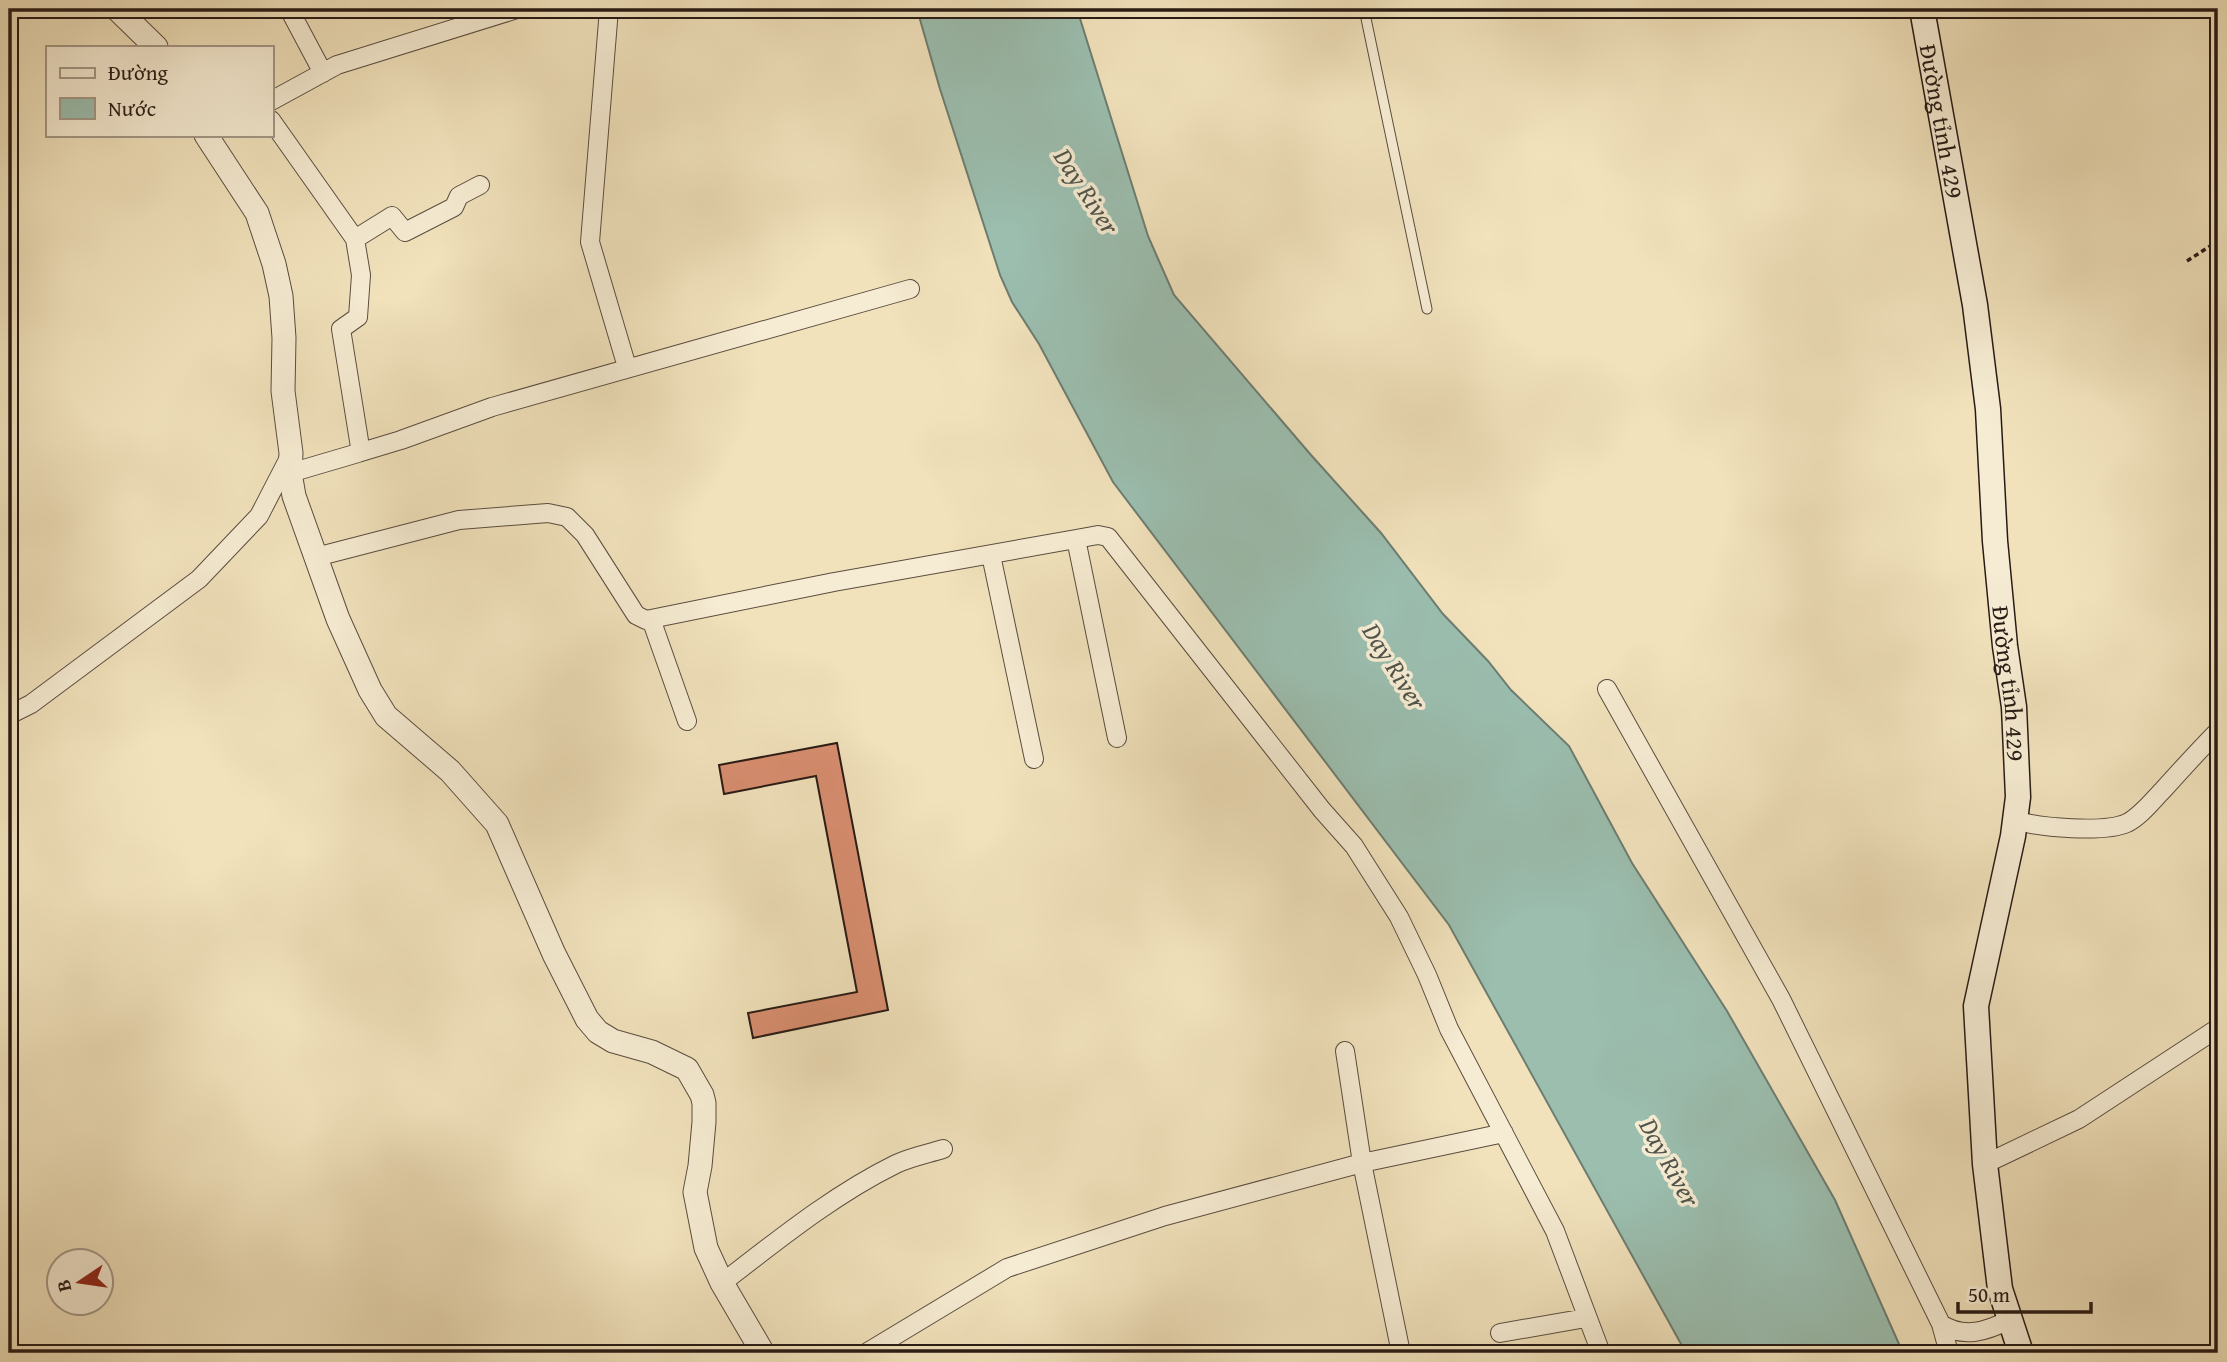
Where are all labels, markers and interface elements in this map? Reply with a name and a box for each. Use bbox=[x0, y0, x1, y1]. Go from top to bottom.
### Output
street label: Đường tỉnh 429 bbox=[1911, 41, 1973, 201]
legend bbox=[46, 46, 273, 136]
text: Đường bbox=[108, 57, 169, 88]
text: Nước bbox=[108, 93, 156, 124]
water label: Day River bbox=[1044, 139, 1130, 243]
street label: Đường tỉnh 429 bbox=[1984, 604, 2034, 762]
water label: Day River bbox=[1352, 614, 1438, 718]
water label: Day River bbox=[1629, 1110, 1711, 1215]
north arrow bbox=[46, 1246, 116, 1316]
scale bar bbox=[1958, 1271, 2090, 1315]
text: B bbox=[48, 1277, 78, 1295]
text: 50 m bbox=[1968, 1279, 2010, 1310]

